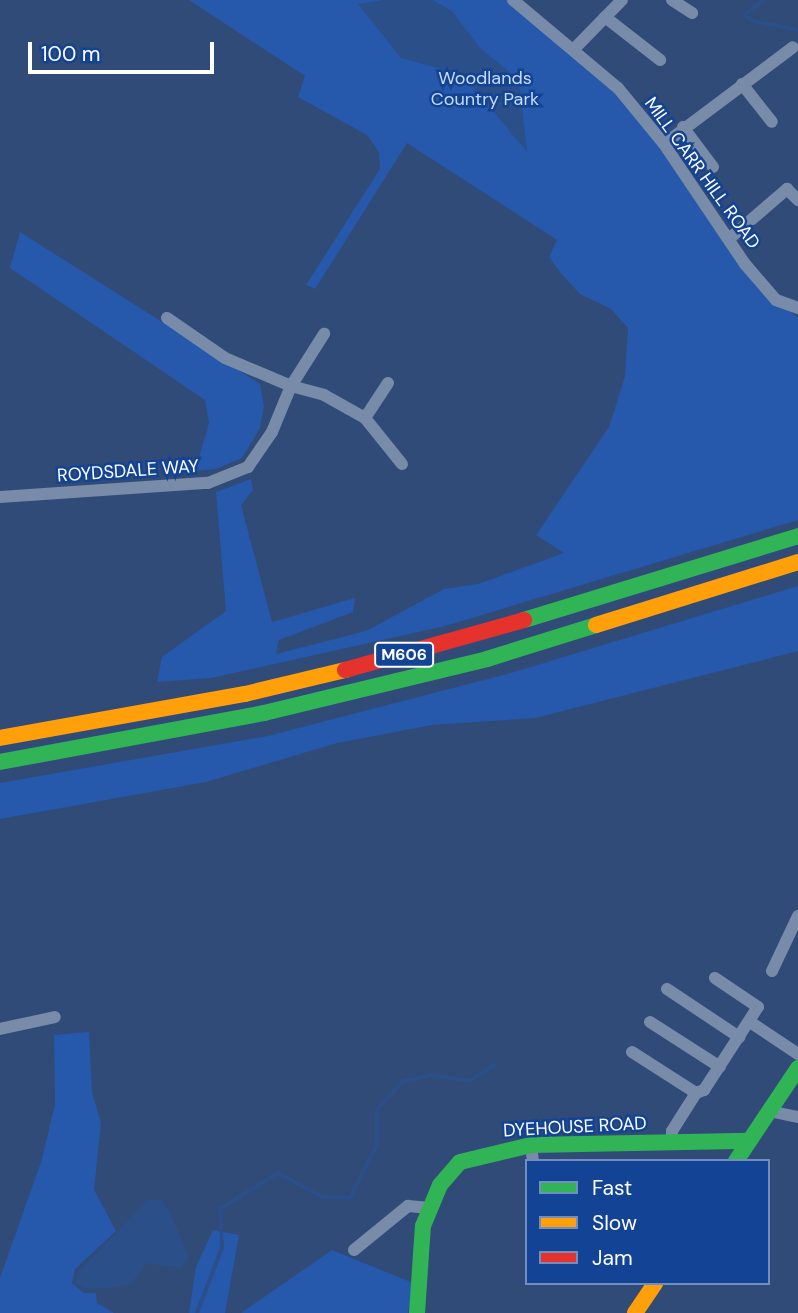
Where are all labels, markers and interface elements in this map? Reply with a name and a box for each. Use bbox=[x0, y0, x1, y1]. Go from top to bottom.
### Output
scale bar bbox=[32, 28, 217, 72]
text: 100 m bbox=[41, 40, 101, 68]
park label: Woodlands Country Park bbox=[431, 68, 539, 110]
street label: MILL CARR HILL ROAD bbox=[640, 93, 764, 253]
street label: ROYDSDALE WAY bbox=[56, 455, 200, 487]
road number: M606 bbox=[372, 642, 436, 668]
street label: DYEHOUSE ROAD bbox=[503, 1112, 647, 1142]
legend bbox=[525, 1159, 770, 1285]
text: Fast bbox=[592, 1174, 632, 1202]
text: Slow bbox=[592, 1209, 637, 1237]
text: Jam bbox=[592, 1244, 633, 1272]

